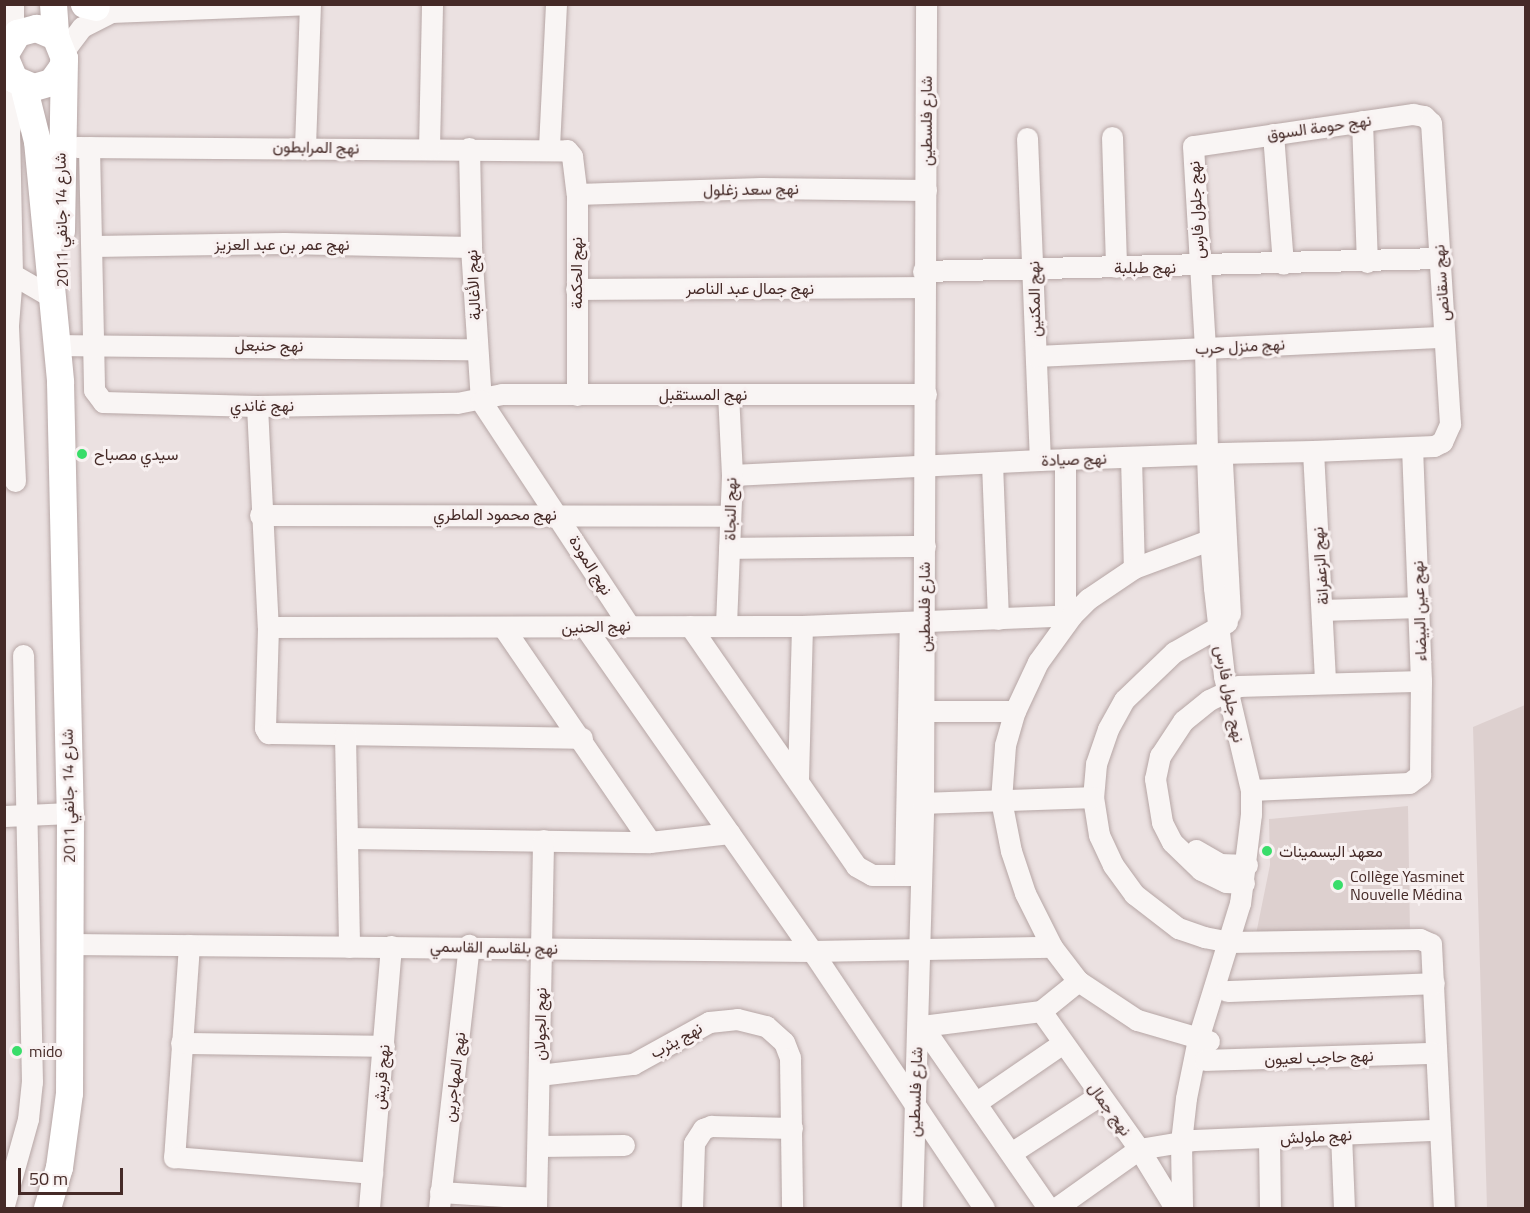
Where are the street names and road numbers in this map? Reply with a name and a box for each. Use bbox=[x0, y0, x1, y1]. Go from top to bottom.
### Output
street label: شارع فلسطين bbox=[916, 76, 936, 166]
street label: نهج حومة السوق bbox=[1266, 110, 1372, 144]
street label: نهج المرابطون bbox=[272, 137, 360, 157]
street label: شارع 14 جانفي 2011 bbox=[50, 153, 72, 287]
street label: نهج جلول فارس bbox=[1184, 160, 1208, 260]
street label: نهج سعد زغلول bbox=[703, 179, 799, 199]
street label: نهج عمر بن عبد العزيز bbox=[214, 234, 350, 254]
street label: نهج الحكمة bbox=[566, 237, 586, 309]
street label: نهج سقانص bbox=[1429, 244, 1453, 322]
street label: نهج الأغالبة bbox=[462, 249, 484, 321]
street label: نهج طبلبة bbox=[1114, 257, 1176, 277]
street label: نهج المكنين bbox=[1024, 261, 1044, 337]
street label: نهج جمال عبد الناصر bbox=[686, 278, 814, 298]
street label: نهج منزل حرب bbox=[1195, 334, 1285, 358]
street label: نهج حنبعل bbox=[235, 335, 303, 355]
street label: نهج المستقبل bbox=[659, 384, 747, 404]
street label: نهج غاندي bbox=[230, 395, 294, 415]
street label: نهج صيادة bbox=[1041, 448, 1107, 470]
street label: نهج النجاة bbox=[720, 477, 740, 541]
street label: نهج محمود الماطري bbox=[433, 504, 557, 524]
street label: نهج الزعفرانة bbox=[1308, 526, 1332, 606]
street label: نهج المودة bbox=[565, 532, 617, 598]
street label: نهج عين البيضاء bbox=[1408, 560, 1430, 662]
street label: شارع فلسطين bbox=[914, 562, 934, 652]
street label: نهج الحنين bbox=[561, 615, 631, 637]
street label: نهج جلول فارس bbox=[1211, 644, 1249, 744]
street label: شارع 14 جانفي 2011 bbox=[57, 729, 79, 863]
street label: نهج بلقاسم القاسمي bbox=[430, 936, 558, 958]
street label: نهج الجولان bbox=[530, 987, 550, 1061]
street label: نهج يثرب bbox=[647, 1018, 705, 1062]
street label: نهج المهاجرين bbox=[439, 1031, 469, 1123]
street label: نهج قريش bbox=[369, 1044, 393, 1110]
street label: نهج حاجب لعيون bbox=[1264, 1045, 1374, 1069]
street label: شارع فلسطين bbox=[904, 1047, 926, 1137]
street label: نهج جمال bbox=[1084, 1079, 1136, 1139]
street label: نهج ملولش bbox=[1279, 1125, 1353, 1147]

